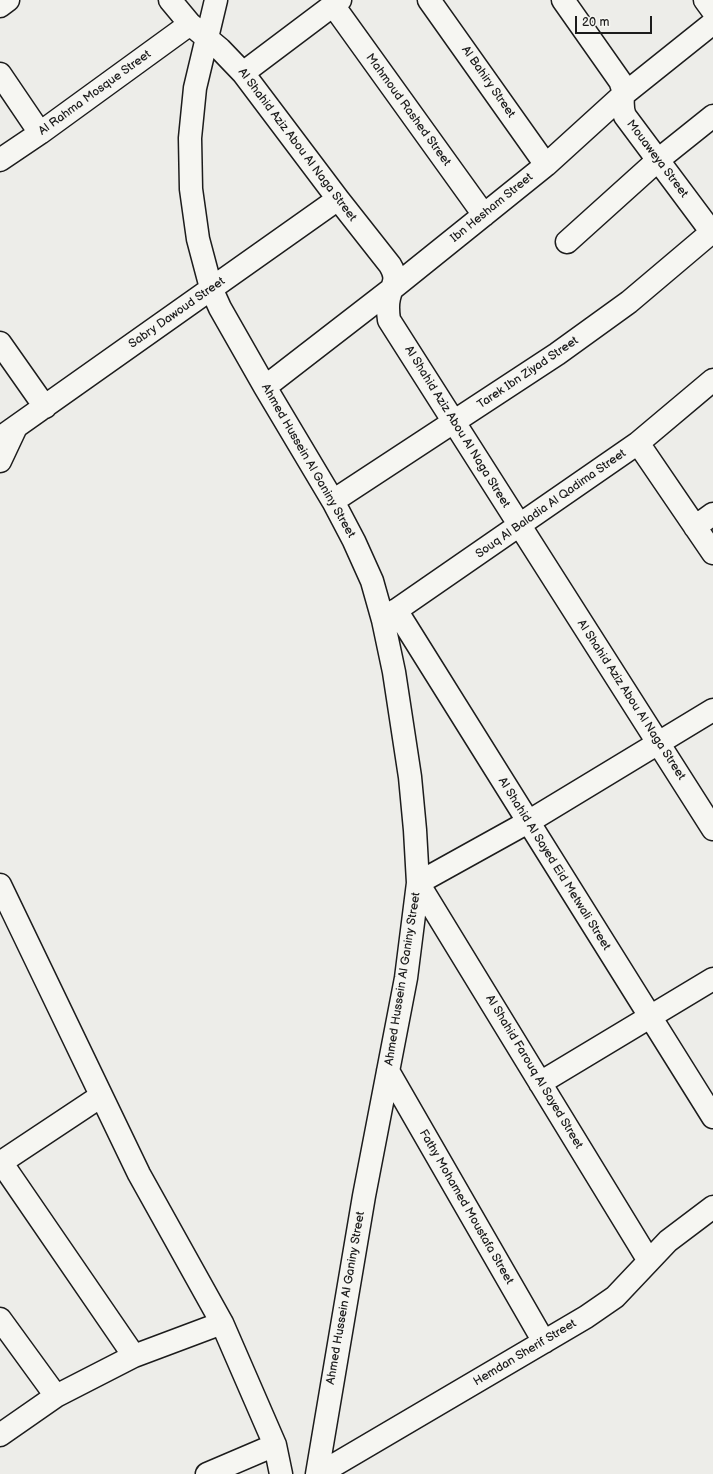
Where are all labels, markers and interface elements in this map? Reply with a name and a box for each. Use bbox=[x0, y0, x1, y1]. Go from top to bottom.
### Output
scale bar bbox=[577, 8, 654, 34]
text: 20 m bbox=[582, 15, 609, 30]
street label: Al Bahiry Street bbox=[458, 43, 518, 121]
street label: Al Rahma Mosque Street bbox=[36, 47, 154, 139]
street label: Mahmoud Rashed Street bbox=[362, 51, 454, 169]
street label: Al Shahid Aziz Abou Al Naga Street bbox=[235, 66, 359, 224]
street label: Mouaweya Street bbox=[623, 117, 691, 201]
street label: Ibn Hesham Street bbox=[448, 170, 536, 246]
street label: Sabry Dawoud Street bbox=[126, 274, 228, 352]
street label: Tarek Ibn Ziyad Street bbox=[475, 334, 581, 412]
street label: Al Shahid Aziz Abou Al Naga Street bbox=[401, 343, 513, 511]
street label: Ahmed Hussein Al Ganiny Street bbox=[258, 381, 358, 541]
street label: Souq Al Baladia Al Qadima Street bbox=[473, 446, 629, 562]
street label: Al Shahid Aziz Abou Al Naga Street bbox=[574, 617, 688, 783]
street label: Al Shahid Al Sayed Eid Metwali Street bbox=[495, 775, 613, 953]
street label: Ahmed Hussein Al Ganiny Street bbox=[382, 891, 424, 1067]
street label: Al Shahid Farouq Al Sayed Street bbox=[482, 992, 586, 1152]
street label: Fathy Mohamed Moustafa Street bbox=[416, 1127, 516, 1287]
street label: Ahmed Hussein Al Ganiny Street bbox=[324, 1210, 368, 1386]
street label: Hemdan Sherif Street bbox=[471, 1317, 579, 1389]

